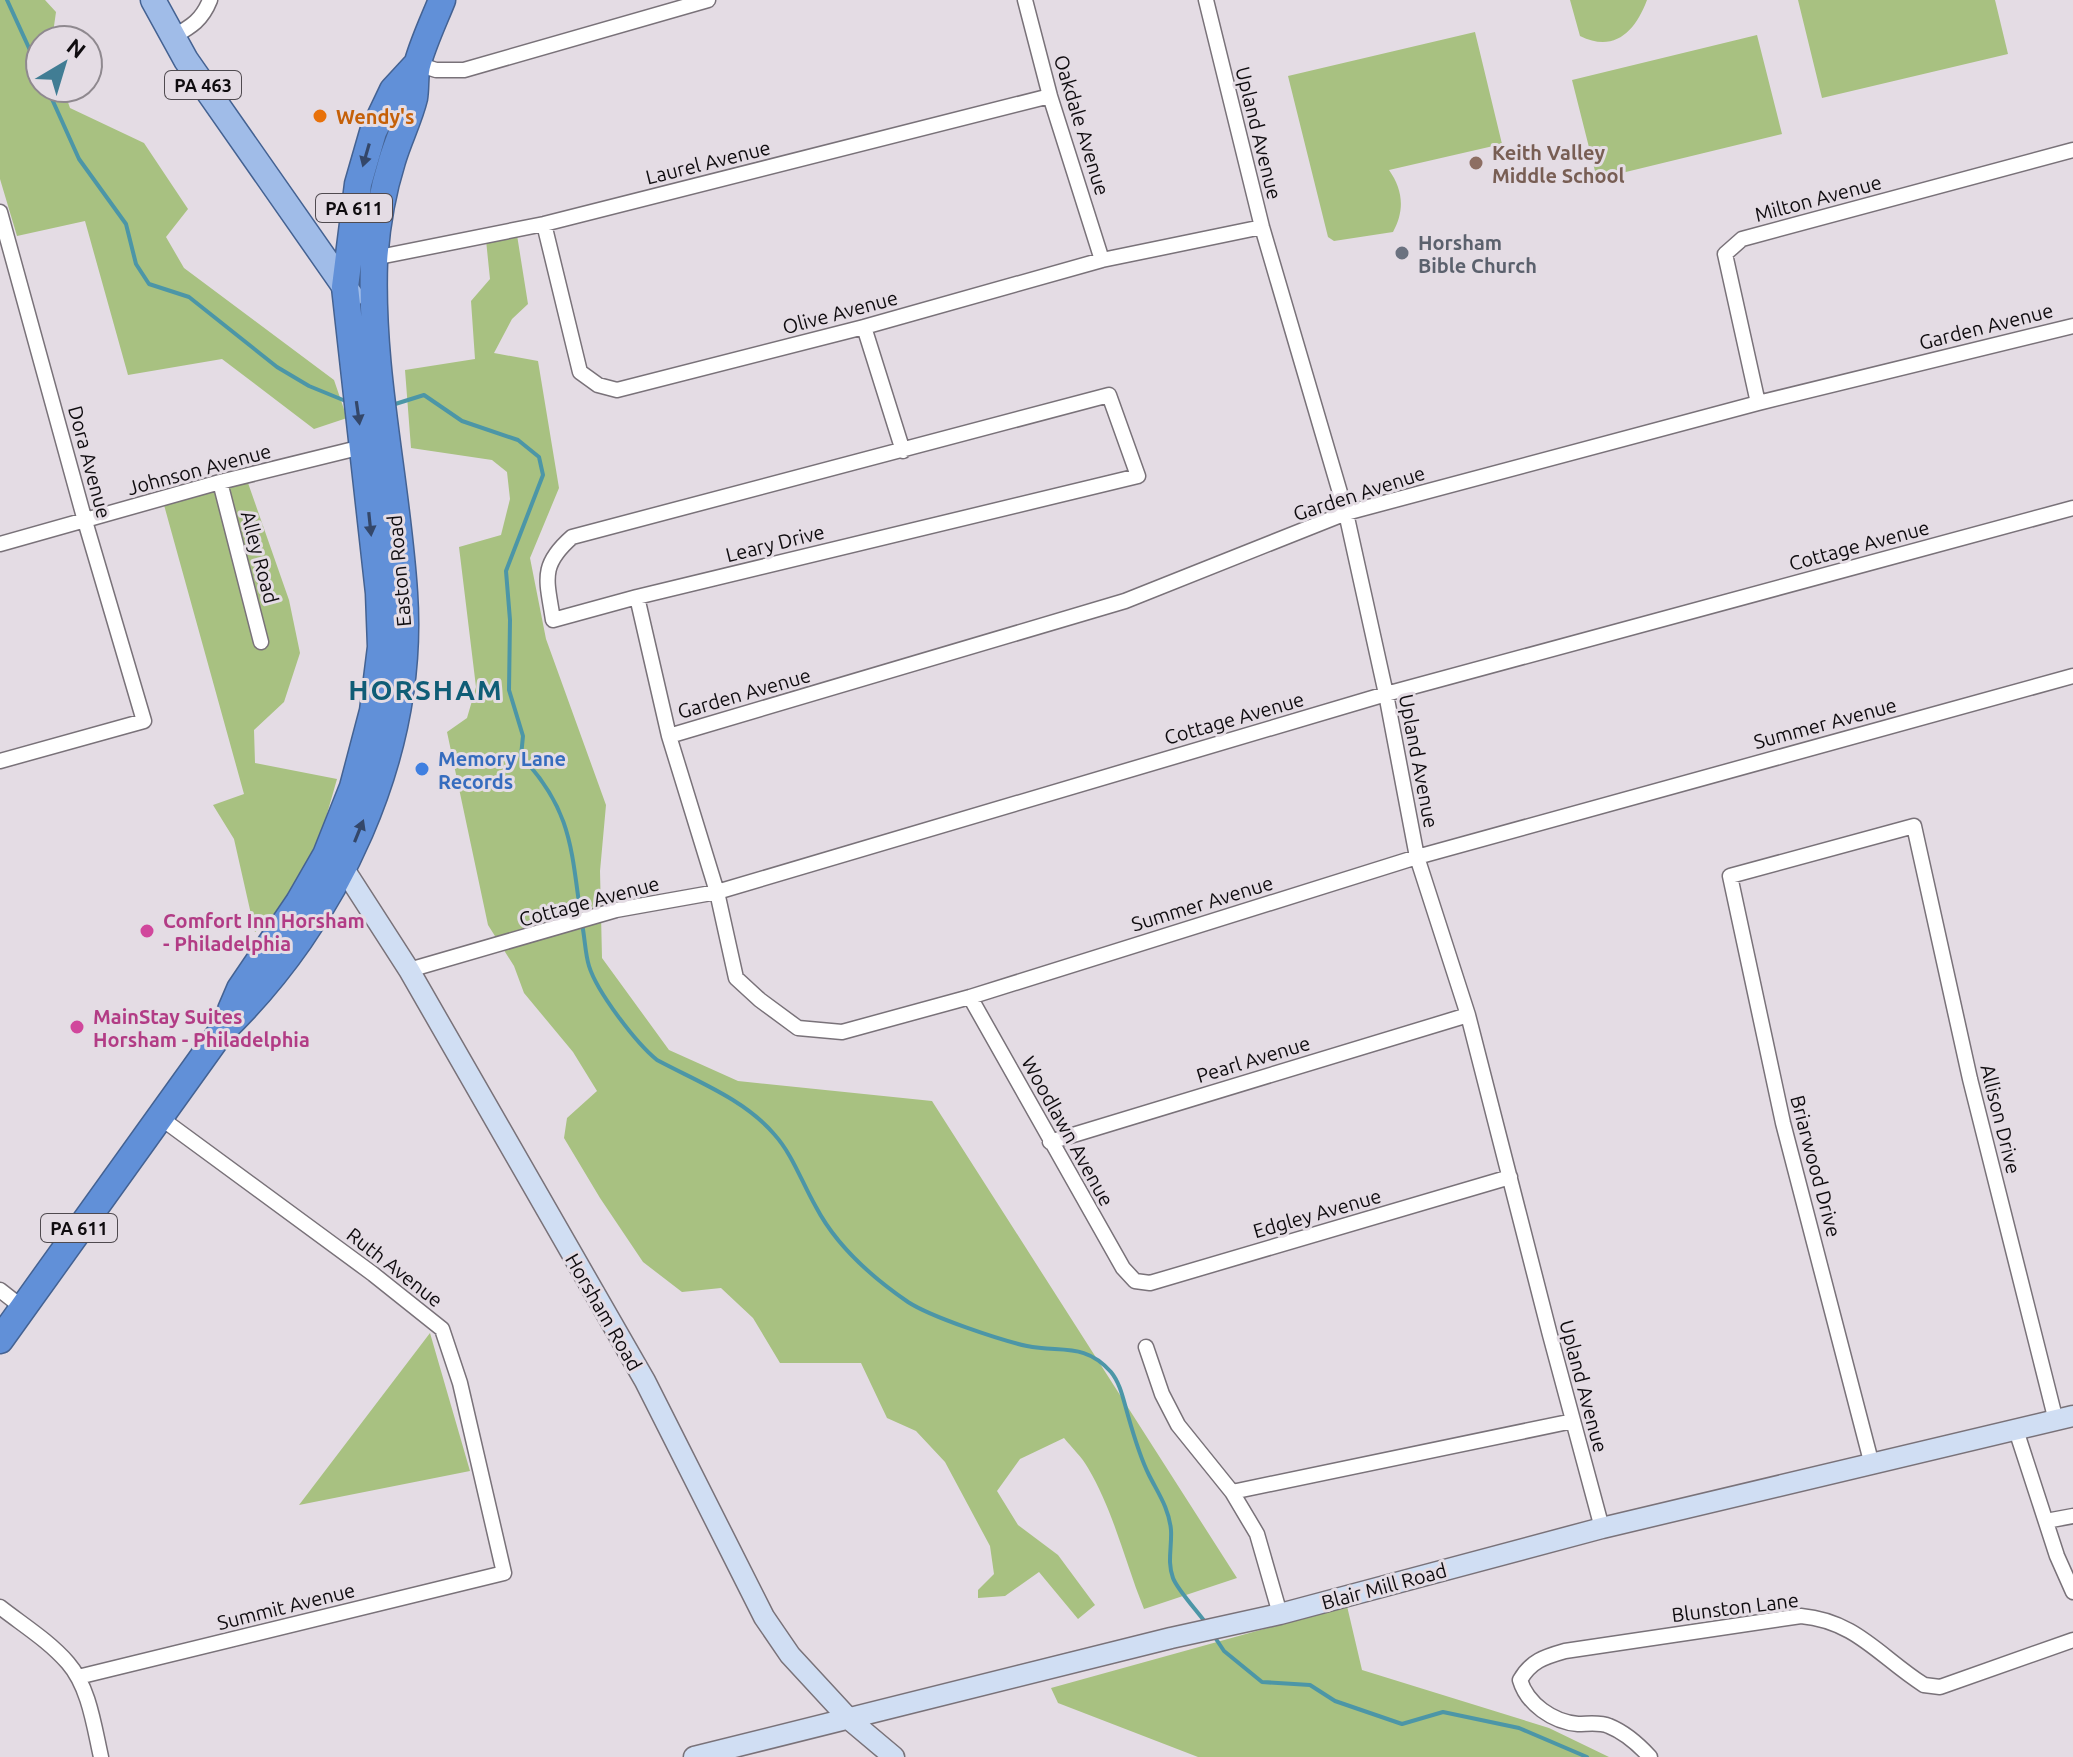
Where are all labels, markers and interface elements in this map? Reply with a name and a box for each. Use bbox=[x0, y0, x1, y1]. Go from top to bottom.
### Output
north arrow bbox=[24, 24, 104, 104]
text: N bbox=[62, 33, 91, 63]
street label: Oakdale Avenue bbox=[1050, 52, 1114, 198]
street label: Upland Avenue bbox=[1231, 64, 1287, 202]
road number: PA 463 bbox=[165, 71, 241, 99]
place label: Wendy's bbox=[336, 105, 414, 128]
marker: Wendy's bbox=[311, 107, 329, 125]
street label: Laurel Avenue bbox=[643, 135, 773, 189]
place label: Keith Valley Middle School bbox=[1492, 141, 1625, 187]
one-way arrow bbox=[359, 144, 372, 168]
marker: Keith Valley Middle School bbox=[1467, 154, 1485, 172]
street label: Milton Avenue bbox=[1752, 170, 1884, 226]
road number: PA 611 bbox=[316, 194, 392, 222]
place label: Horsham Bible Church bbox=[1418, 231, 1537, 277]
marker: Horsham Bible Church bbox=[1393, 244, 1411, 262]
street label: Olive Avenue bbox=[780, 286, 900, 338]
street label: Garden Avenue bbox=[1917, 298, 2055, 354]
one-way arrow bbox=[352, 401, 365, 426]
street label: Dora Avenue bbox=[64, 403, 116, 521]
street label: Johnson Avenue bbox=[124, 439, 274, 499]
street label: Garden Avenue bbox=[1290, 461, 1428, 525]
street label: Alley Road bbox=[237, 508, 283, 606]
one-way arrow bbox=[364, 512, 377, 537]
street label: Easton Road bbox=[383, 514, 415, 628]
street label: Cottage Avenue bbox=[1786, 515, 1932, 575]
street label: Leary Drive bbox=[723, 520, 827, 566]
street label: Garden Avenue bbox=[675, 663, 813, 723]
district label: HORSHAM bbox=[348, 674, 504, 705]
street label: Cottage Avenue bbox=[1161, 687, 1307, 749]
street label: Upland Avenue bbox=[1395, 692, 1443, 830]
street label: Summer Avenue bbox=[1751, 693, 1899, 753]
place label: Memory Lane Records bbox=[438, 747, 566, 793]
marker: Memory Lane Records bbox=[413, 760, 431, 778]
one-way arrow bbox=[353, 819, 366, 843]
street label: Cottage Avenue bbox=[516, 871, 662, 931]
street label: Summer Avenue bbox=[1128, 871, 1276, 935]
place label: Comfort Inn Horsham - Philadelphia bbox=[163, 909, 365, 955]
marker: Comfort Inn Horsham - Philadelphia bbox=[138, 922, 156, 940]
place label: MainStay Suites Horsham - Philadelphia bbox=[93, 1005, 310, 1051]
marker: MainStay Suites Horsham - Philadelphia bbox=[68, 1018, 86, 1036]
street label: Pearl Avenue bbox=[1193, 1031, 1313, 1087]
street label: Woodlawn Avenue bbox=[1017, 1052, 1119, 1210]
street label: Allison Drive bbox=[1976, 1062, 2026, 1176]
street label: Briarwood Drive bbox=[1786, 1093, 1846, 1239]
street label: Edgley Avenue bbox=[1250, 1184, 1384, 1242]
road number: PA 611 bbox=[41, 1214, 117, 1242]
street label: Ruth Avenue bbox=[343, 1222, 447, 1312]
street label: Horsham Road bbox=[561, 1249, 647, 1375]
street label: Upland Avenue bbox=[1555, 1317, 1613, 1455]
street label: Blair Mill Road bbox=[1319, 1558, 1449, 1614]
street label: Summit Avenue bbox=[215, 1578, 357, 1634]
street label: Blunston Lane bbox=[1670, 1588, 1800, 1626]

